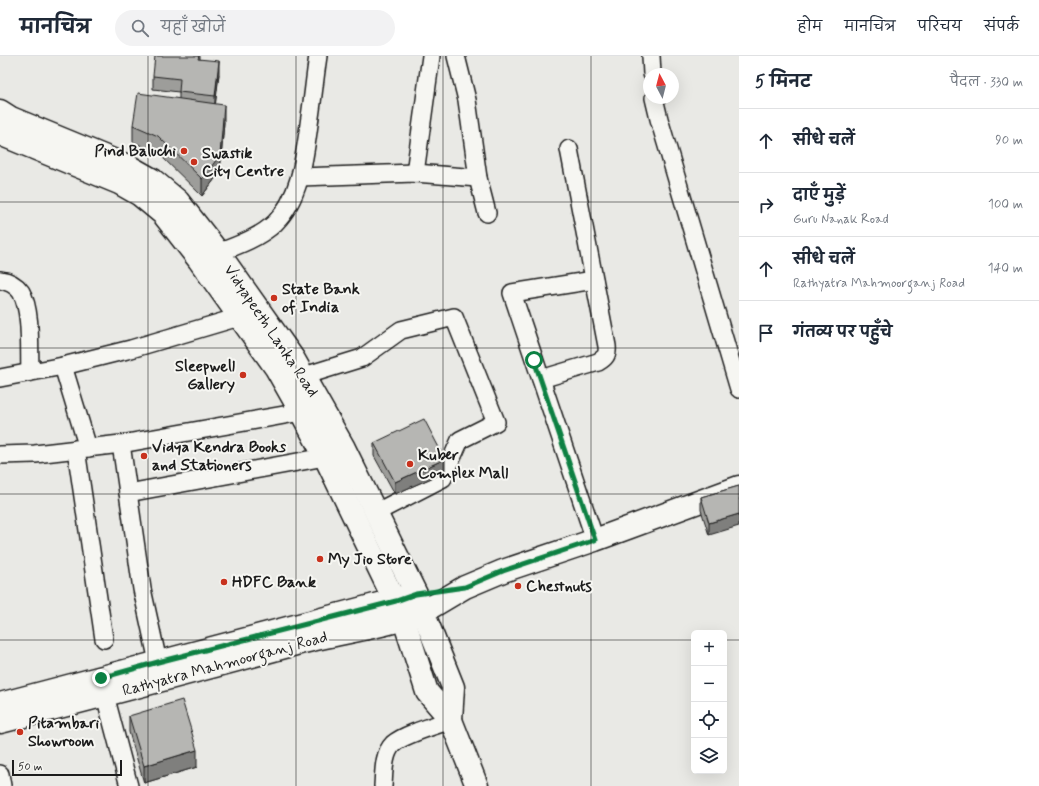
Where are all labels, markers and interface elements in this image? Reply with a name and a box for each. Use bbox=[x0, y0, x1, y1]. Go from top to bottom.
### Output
search box bbox=[115, 10, 395, 46]
text: मानचित्र bbox=[20, 15, 91, 40]
icon: search bbox=[129, 17, 151, 39]
text: यहाँ खोजें bbox=[161, 18, 225, 38]
text: होम bbox=[798, 18, 822, 36]
text: मानचित्र bbox=[844, 18, 896, 36]
text: परिचय bbox=[918, 18, 962, 36]
text: संपर्क bbox=[984, 18, 1019, 36]
north arrow bbox=[643, 68, 679, 104]
text: 5 मिनट bbox=[755, 71, 811, 93]
text: पैदल · 330 m bbox=[950, 74, 1023, 91]
icon: ahead bbox=[755, 130, 777, 152]
text: सीधे चलें bbox=[793, 131, 855, 151]
text: 90 m bbox=[995, 132, 1023, 149]
place label: Pind Baluchi bbox=[95, 141, 176, 162]
place label: Swastik City Centre bbox=[202, 143, 284, 182]
marker: Pind Baluchi bbox=[179, 146, 189, 156]
marker: Swastik City Centre bbox=[189, 157, 199, 167]
text: दाएँ मुड़ें bbox=[793, 186, 845, 206]
icon: right bbox=[755, 194, 777, 216]
text: 100 m bbox=[988, 196, 1023, 213]
text: Guru Nanak Road bbox=[793, 211, 889, 228]
text: सीधे चलें bbox=[793, 250, 855, 270]
icon: ahead bbox=[755, 258, 777, 280]
text: 140 m bbox=[988, 260, 1023, 277]
street label: Vidyapeeth Lanka Road bbox=[219, 261, 323, 401]
text: Rathyatra Mahmoorganj Road bbox=[793, 275, 965, 292]
place label: State Bank of India bbox=[282, 279, 360, 318]
marker: State Bank of India bbox=[269, 293, 279, 303]
icon: arrive bbox=[755, 322, 777, 344]
text: गंतव्य पर पहुँचे bbox=[793, 323, 892, 343]
route start bbox=[525, 351, 543, 369]
place label: Sleepwell Gallery bbox=[175, 356, 235, 395]
marker: Sleepwell Gallery bbox=[238, 370, 248, 380]
place label: Vidya Kendra Books and Stationers bbox=[152, 437, 287, 476]
place label: Kuber Complex Mall bbox=[418, 445, 508, 484]
marker: Vidya Kendra Books and Stationers bbox=[139, 451, 149, 461]
marker: Kuber Complex Mall bbox=[405, 459, 415, 469]
place label: My Jio Store bbox=[328, 549, 412, 570]
marker: My Jio Store bbox=[315, 554, 325, 564]
place label: HDFC Bank bbox=[232, 572, 316, 593]
place label: Chestnuts bbox=[526, 576, 592, 597]
marker: HDFC Bank bbox=[219, 577, 229, 587]
marker: Chestnuts bbox=[513, 581, 523, 591]
street label: Rathyatra Mahmoorganj Road bbox=[120, 626, 330, 702]
map controls bbox=[691, 630, 727, 774]
button: + bbox=[691, 630, 727, 666]
button: − bbox=[691, 666, 727, 702]
route end bbox=[92, 669, 110, 687]
button: locate bbox=[691, 702, 727, 738]
place label: Pitambari Showroom bbox=[28, 713, 100, 752]
marker: Pitambari Showroom bbox=[15, 727, 25, 737]
button: layers bbox=[691, 738, 727, 774]
scale bar bbox=[12, 758, 122, 777]
text: 50 m bbox=[18, 760, 43, 774]

